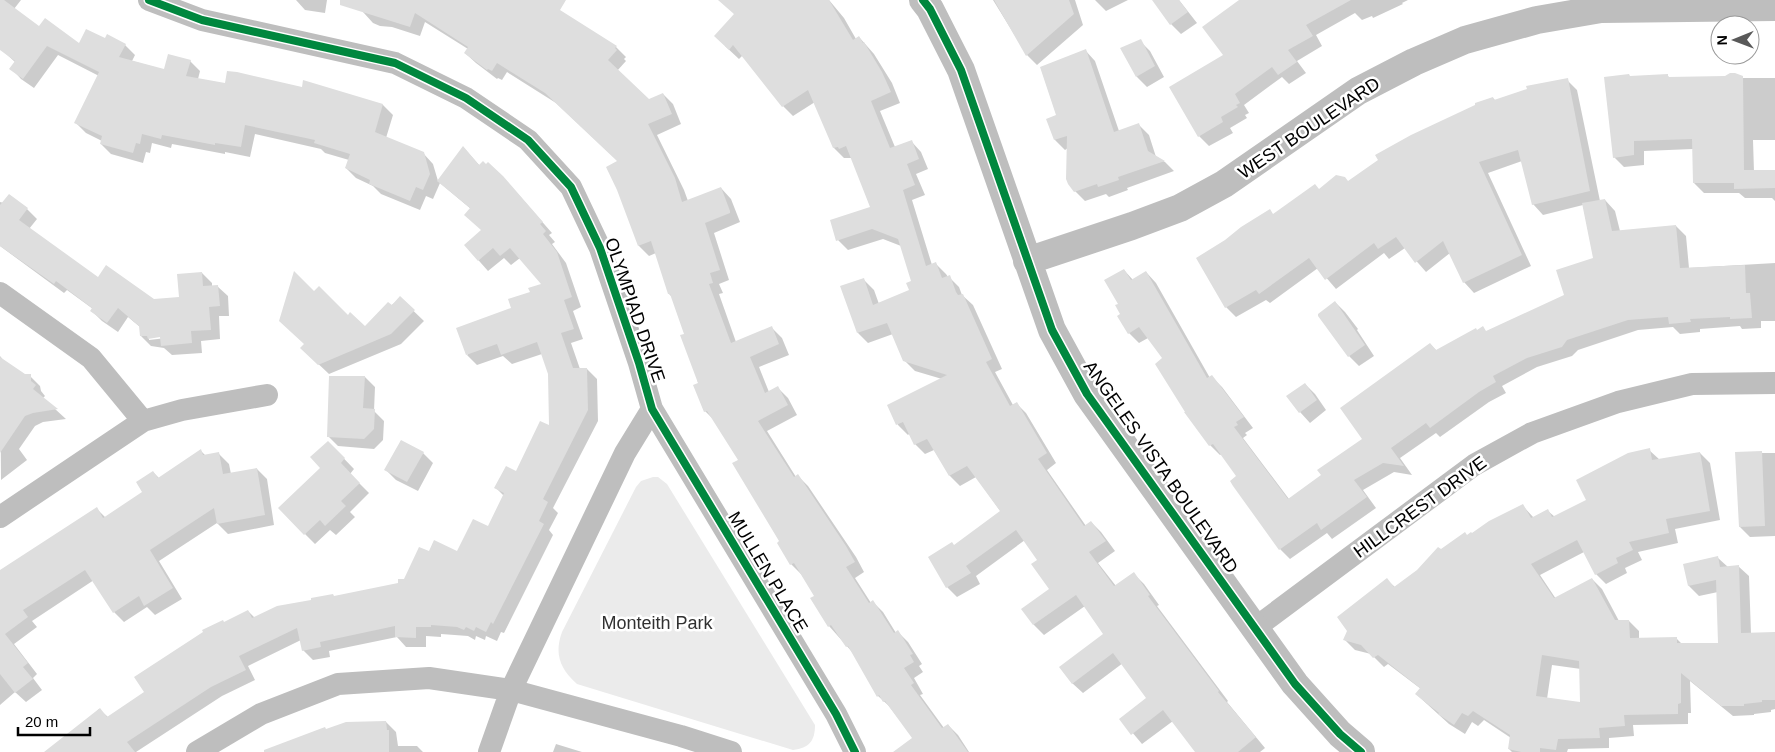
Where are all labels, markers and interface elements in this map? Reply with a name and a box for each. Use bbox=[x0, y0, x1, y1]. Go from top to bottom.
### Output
north arrow bbox=[1710, 15, 1760, 65]
text: N bbox=[1714, 35, 1730, 45]
street label: WEST BOULEVARD bbox=[1234, 73, 1384, 183]
street label: OLYMPIAD DRIVE bbox=[601, 235, 669, 385]
street label: ANGELES VISTA BOULEVARD bbox=[1080, 357, 1242, 577]
street label: HILLCREST DRIVE bbox=[1350, 452, 1490, 562]
street label: MULLEN PLACE bbox=[724, 508, 812, 636]
park label: Monteith Park bbox=[601, 613, 714, 633]
scale bar bbox=[18, 704, 90, 736]
text: 20 m bbox=[25, 713, 58, 730]

